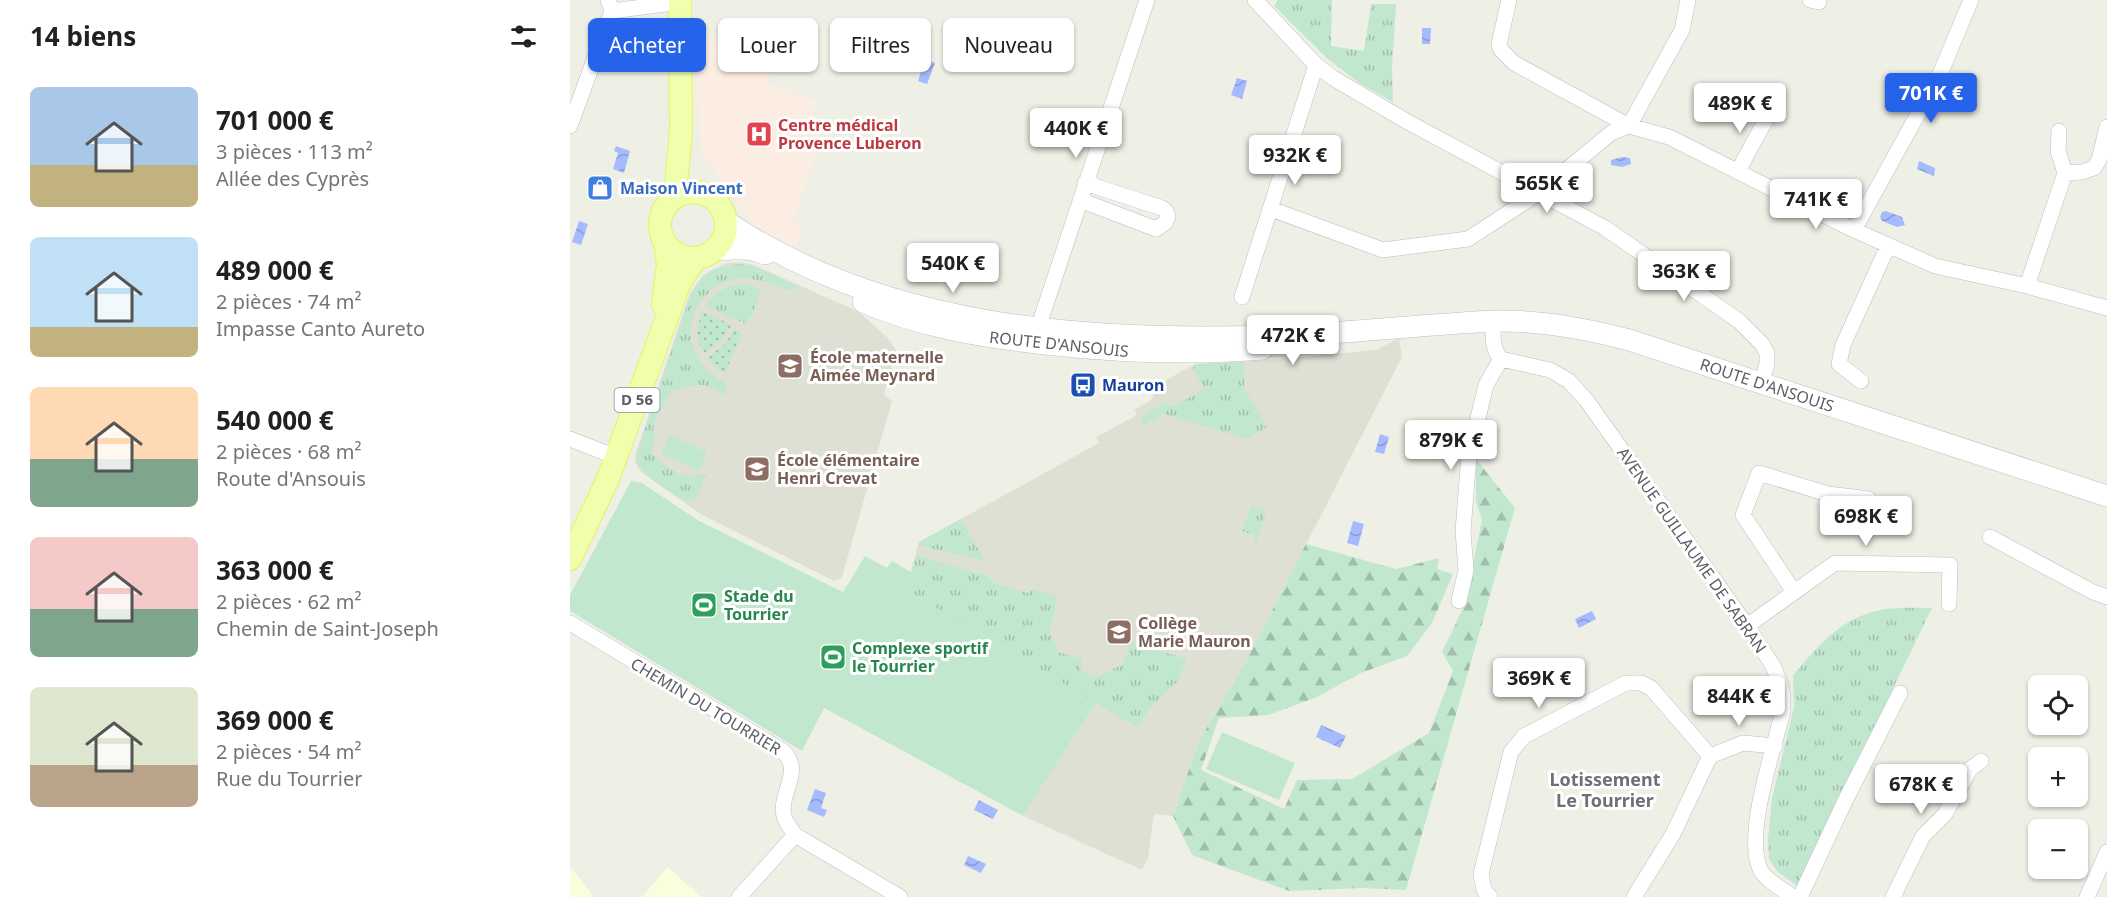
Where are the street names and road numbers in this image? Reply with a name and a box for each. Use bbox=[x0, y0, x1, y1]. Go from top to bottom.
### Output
street label: ROUTE D'ANSOUIS bbox=[988, 326, 1130, 362]
street label: ROUTE D'ANSOUIS bbox=[1697, 353, 1837, 417]
road number: D 56 bbox=[614, 388, 660, 412]
street label: AVENUE GUILLAUME DE SABRAN bbox=[1612, 443, 1772, 657]
street label: CHEMIN DU TOURRIER bbox=[627, 652, 785, 760]

